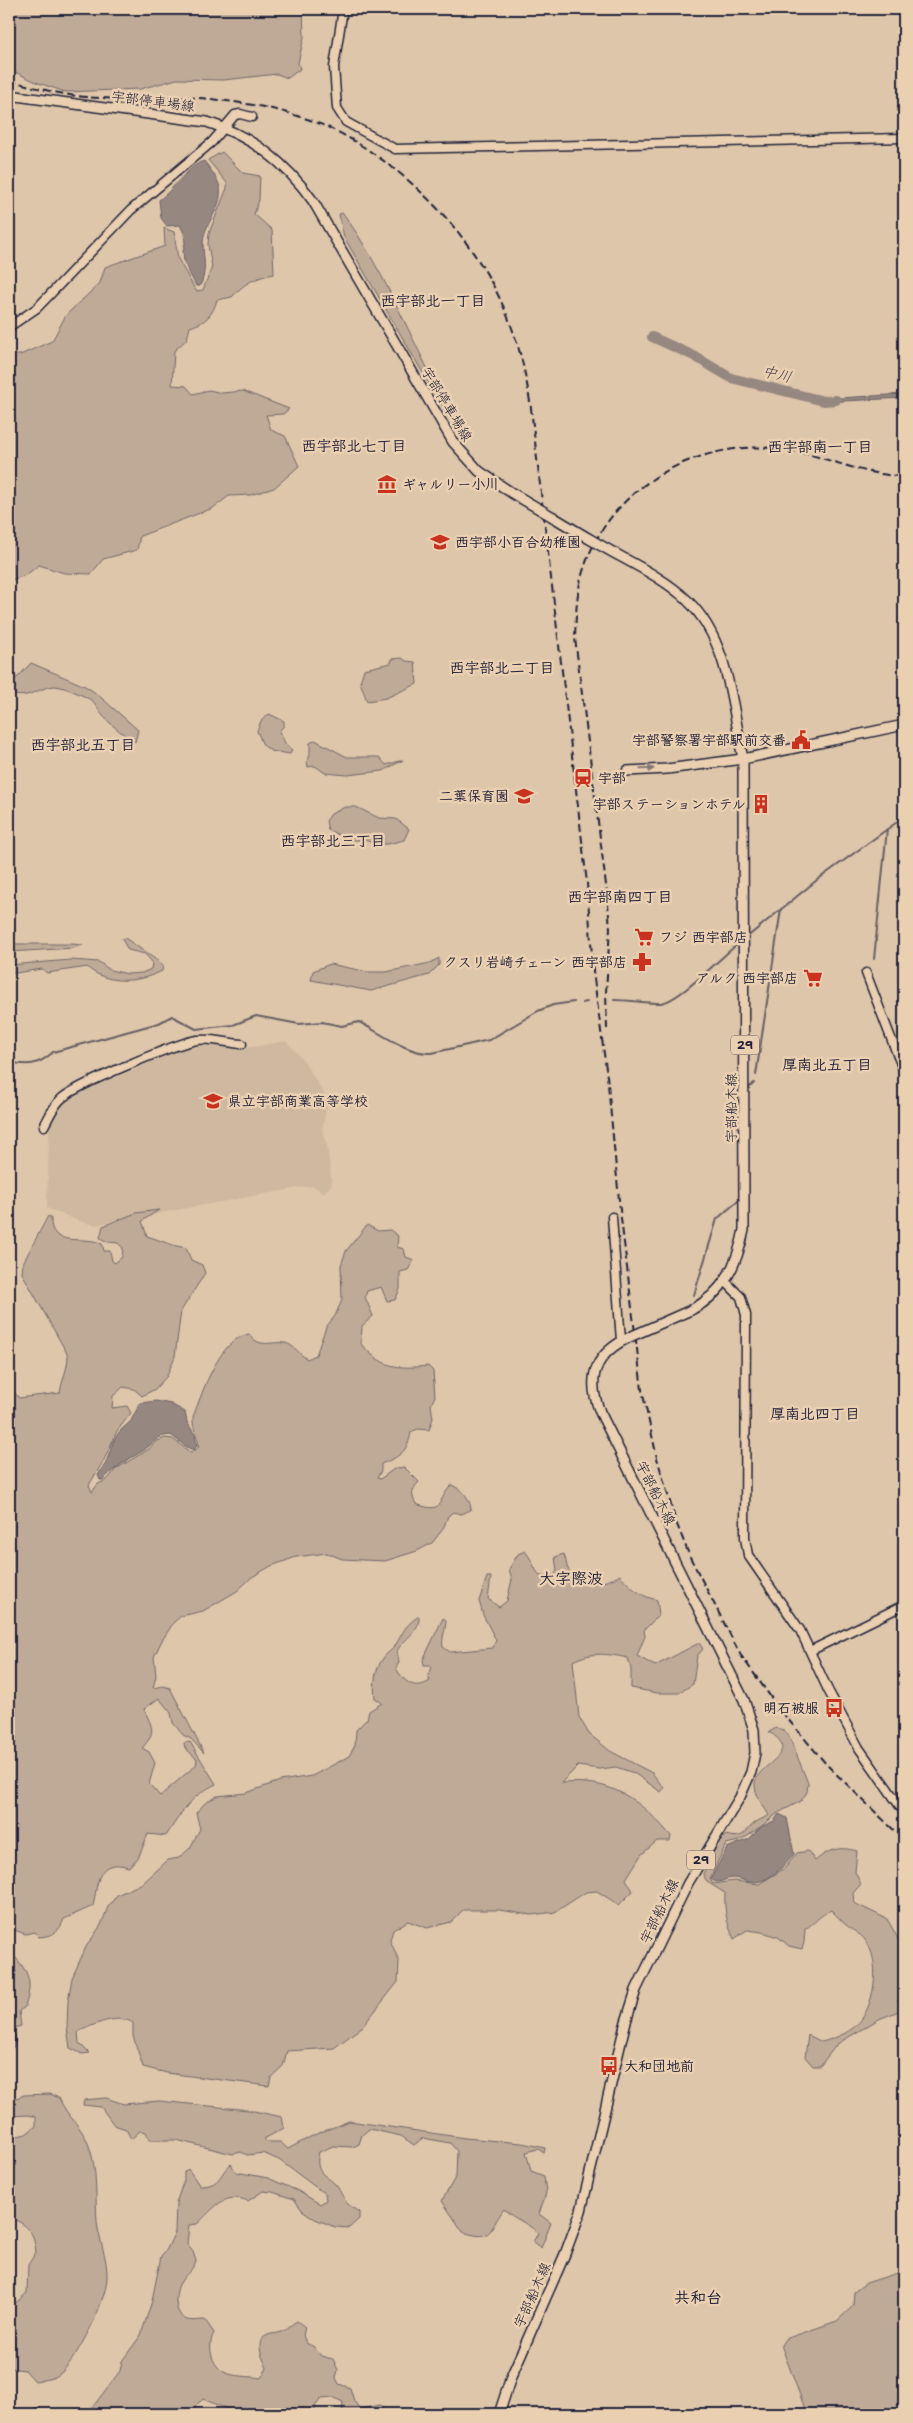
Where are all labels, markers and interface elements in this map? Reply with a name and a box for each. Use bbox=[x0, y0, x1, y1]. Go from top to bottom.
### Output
street label: 宇部停車場線 bbox=[110, 87, 196, 115]
district label: 西宇部北一丁目 bbox=[380, 291, 486, 311]
water label: 中川 bbox=[760, 361, 794, 387]
street label: 宇部停車場線 bbox=[418, 363, 476, 445]
district label: 西宇部北七丁目 bbox=[301, 436, 407, 456]
district label: 西宇部南一丁目 bbox=[767, 437, 873, 457]
museum icon: ギャルリー小川 bbox=[376, 473, 398, 495]
place label: ギャルリー小川 bbox=[402, 475, 499, 493]
school or university icon: 西宇部小百合幼稚園 bbox=[429, 531, 451, 553]
place label: 西宇部小百合幼稚園 bbox=[455, 533, 581, 551]
district label: 西宇部北二丁目 bbox=[449, 658, 555, 678]
public building icon: 宇部警察署宇部駅前交番 bbox=[790, 729, 812, 751]
place label: 宇部警察署宇部駅前交番 bbox=[632, 731, 786, 749]
district label: 西宇部北五丁目 bbox=[30, 735, 136, 755]
one-way arrow bbox=[639, 765, 655, 773]
station icon: 宇部 bbox=[572, 767, 594, 789]
place label: 宇部 bbox=[598, 769, 626, 787]
school or university icon: 二葉保育園 bbox=[513, 785, 535, 807]
place label: 二葉保育園 bbox=[439, 787, 509, 805]
building icon: 宇部ステーションホテル bbox=[750, 793, 772, 815]
place label: 宇部ステーションホテル bbox=[593, 795, 746, 813]
district label: 西宇部北三丁目 bbox=[280, 831, 386, 851]
district label: 西宇部南四丁目 bbox=[567, 887, 673, 907]
supermarket icon: フジ 西宇部店 bbox=[633, 926, 655, 948]
place label: フジ 西宇部店 bbox=[659, 928, 748, 946]
pharmacy icon: クスリ岩崎チェーン 西宇部店 bbox=[631, 951, 653, 973]
place label: クスリ岩崎チェーン 西宇部店 bbox=[444, 953, 627, 971]
supermarket icon: アルク 西宇部店 bbox=[802, 967, 824, 989]
place label: アルク 西宇部店 bbox=[696, 969, 798, 987]
road number: 29 bbox=[731, 1036, 759, 1054]
district label: 厚南北五丁目 bbox=[782, 1055, 872, 1075]
street label: 宇部船木線 bbox=[722, 1073, 740, 1143]
school or university icon: 県立宇部商業高等学校 bbox=[202, 1090, 224, 1112]
place label: 県立宇部商業高等学校 bbox=[228, 1092, 368, 1110]
district label: 厚南北四丁目 bbox=[770, 1404, 860, 1424]
street label: 宇部船木線 bbox=[632, 1458, 680, 1528]
district label: 大字際波 bbox=[539, 1568, 603, 1589]
bus stop icon: 明石被服 bbox=[823, 1697, 845, 1719]
place label: 明石被服 bbox=[763, 1699, 819, 1717]
road number: 29 bbox=[687, 1850, 715, 1870]
street label: 宇部船木線 bbox=[636, 1876, 682, 1946]
bus stop icon: 大和団地前 bbox=[598, 2055, 620, 2077]
place label: 大和団地前 bbox=[624, 2057, 694, 2075]
street label: 宇部船木線 bbox=[510, 2259, 554, 2331]
district label: 共和台 bbox=[674, 2287, 722, 2308]

